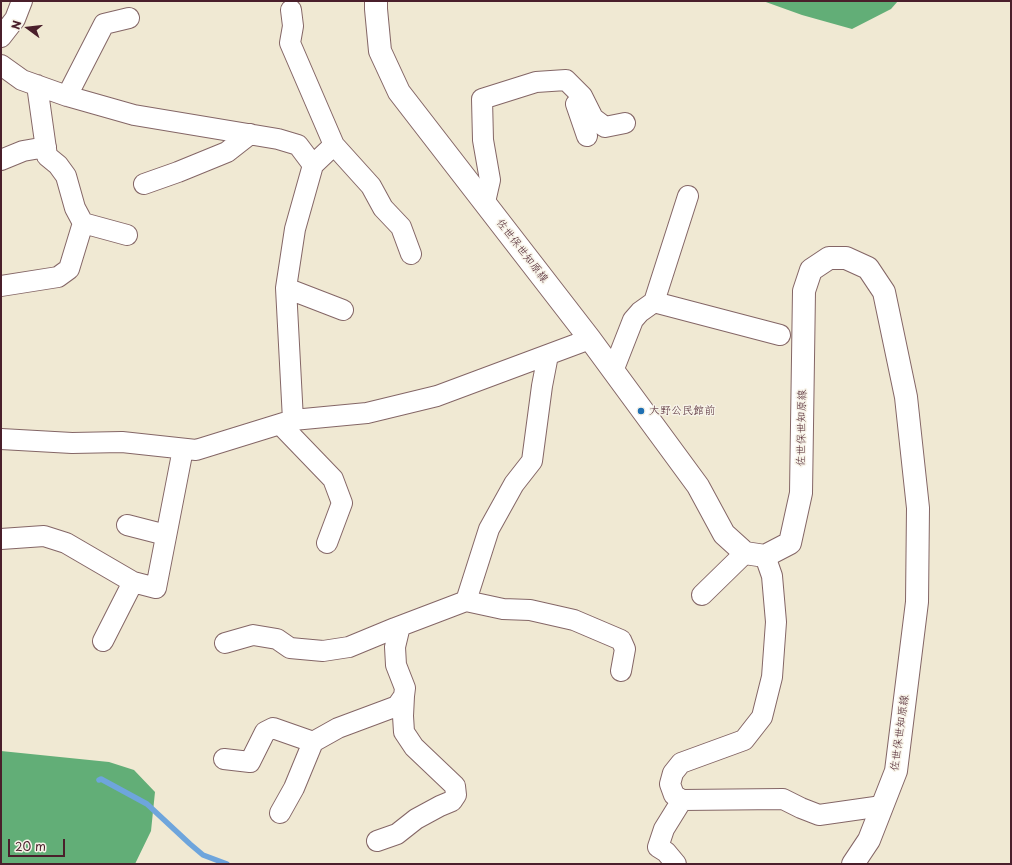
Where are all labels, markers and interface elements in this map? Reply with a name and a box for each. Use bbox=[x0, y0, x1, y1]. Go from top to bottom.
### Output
north arrow bbox=[8, 8, 48, 48]
text: N bbox=[7, 18, 25, 31]
street label: 佐世保世知原線 bbox=[493, 217, 551, 285]
street label: 佐世保世知原線 bbox=[795, 389, 809, 467]
place label: 大野公民館前 bbox=[649, 404, 715, 418]
marker: 大野公民館前 bbox=[636, 406, 646, 416]
street label: 佐世保世知原線 bbox=[888, 694, 912, 772]
scale bar bbox=[10, 831, 67, 857]
text: 20 m bbox=[15, 837, 46, 855]

